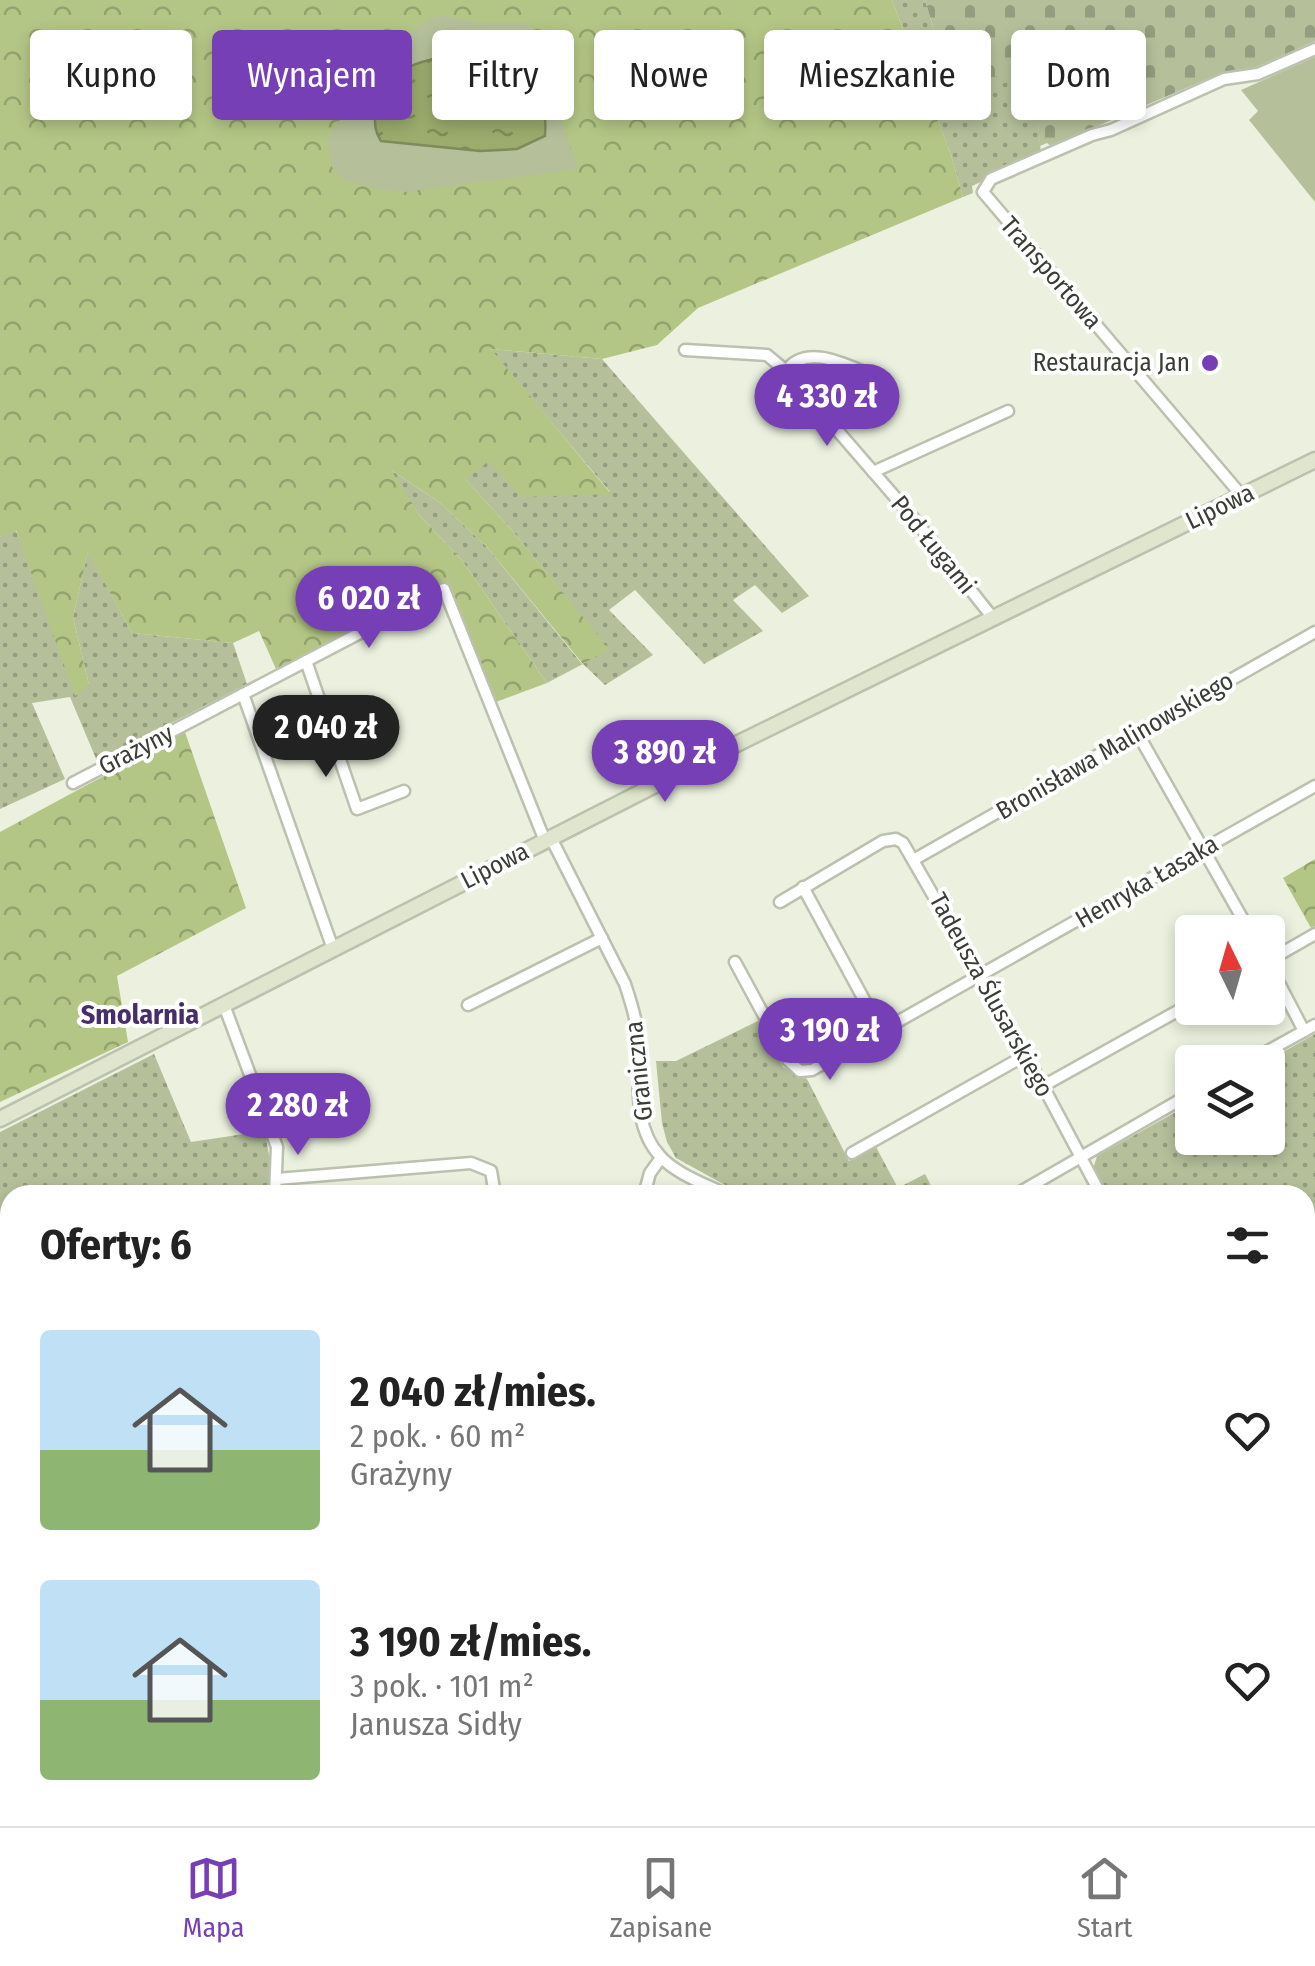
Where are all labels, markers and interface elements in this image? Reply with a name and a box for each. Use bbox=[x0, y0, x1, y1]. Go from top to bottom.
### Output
chip: Kupno bbox=[30, 30, 192, 120]
chip: Wynajem bbox=[212, 30, 412, 120]
chip: Filtry bbox=[432, 30, 574, 120]
chip: Nowe bbox=[594, 30, 744, 120]
chip: Mieszkanie bbox=[764, 30, 991, 120]
chip: Dom bbox=[1011, 30, 1146, 120]
street label: Transportowa bbox=[994, 211, 1108, 335]
place label: Restauracja Jan bbox=[1033, 348, 1190, 378]
marker: Restauracja Jan bbox=[1199, 352, 1221, 374]
pin: 4 330 zł bbox=[724, 364, 930, 449]
text: 4 330 zł bbox=[776, 377, 878, 415]
street label: Lipowa bbox=[1181, 478, 1259, 536]
street label: Pod Ługami bbox=[884, 490, 982, 600]
pin: 6 020 zł bbox=[266, 566, 472, 651]
text: 6 020 zł bbox=[317, 579, 421, 617]
street label: Bronisława Malinowskiego bbox=[991, 666, 1239, 826]
pin: 2 040 zł bbox=[223, 695, 429, 780]
text: 2 040 zł bbox=[274, 708, 378, 746]
street label: Grażyny bbox=[94, 719, 178, 781]
pin: 3 890 zł bbox=[562, 720, 768, 805]
text: 3 890 zł bbox=[614, 733, 716, 771]
street label: Henryka Łasaka bbox=[1070, 829, 1224, 935]
street label: Lipowa bbox=[456, 836, 534, 896]
street label: Tadeusza Ślusarskiego bbox=[923, 887, 1060, 1102]
north arrow bbox=[1175, 915, 1285, 1025]
map controls bbox=[1175, 915, 1285, 1155]
district label: Smolarnia bbox=[81, 998, 199, 1031]
pin: 3 190 zł bbox=[727, 998, 933, 1083]
text: 3 190 zł bbox=[780, 1011, 880, 1049]
street label: Graniczna bbox=[619, 1020, 659, 1122]
button: layers bbox=[1175, 1045, 1285, 1155]
pin: 2 280 zł bbox=[195, 1073, 401, 1158]
text: 2 280 zł bbox=[248, 1086, 348, 1124]
icon: filters bbox=[1220, 1218, 1275, 1273]
text: Oferty: 6 bbox=[40, 1220, 192, 1270]
text: 2 040 zł/mies. bbox=[350, 1367, 596, 1417]
icon: home bbox=[120, 1370, 240, 1490]
icon: heart bbox=[1220, 1403, 1275, 1458]
text: 2 pok. · 60 m² bbox=[350, 1417, 525, 1455]
text: Grażyny bbox=[350, 1455, 452, 1493]
text: 3 190 zł/mies. bbox=[350, 1617, 591, 1667]
icon: home bbox=[120, 1620, 240, 1740]
icon: heart bbox=[1220, 1653, 1275, 1708]
text: 3 pok. · 101 m² bbox=[350, 1667, 534, 1705]
text: Janusza Sidły bbox=[350, 1705, 522, 1743]
tab: Mapa bbox=[182, 1851, 244, 1944]
tab: Zapisane bbox=[609, 1851, 712, 1944]
tab: Start bbox=[1077, 1851, 1133, 1944]

